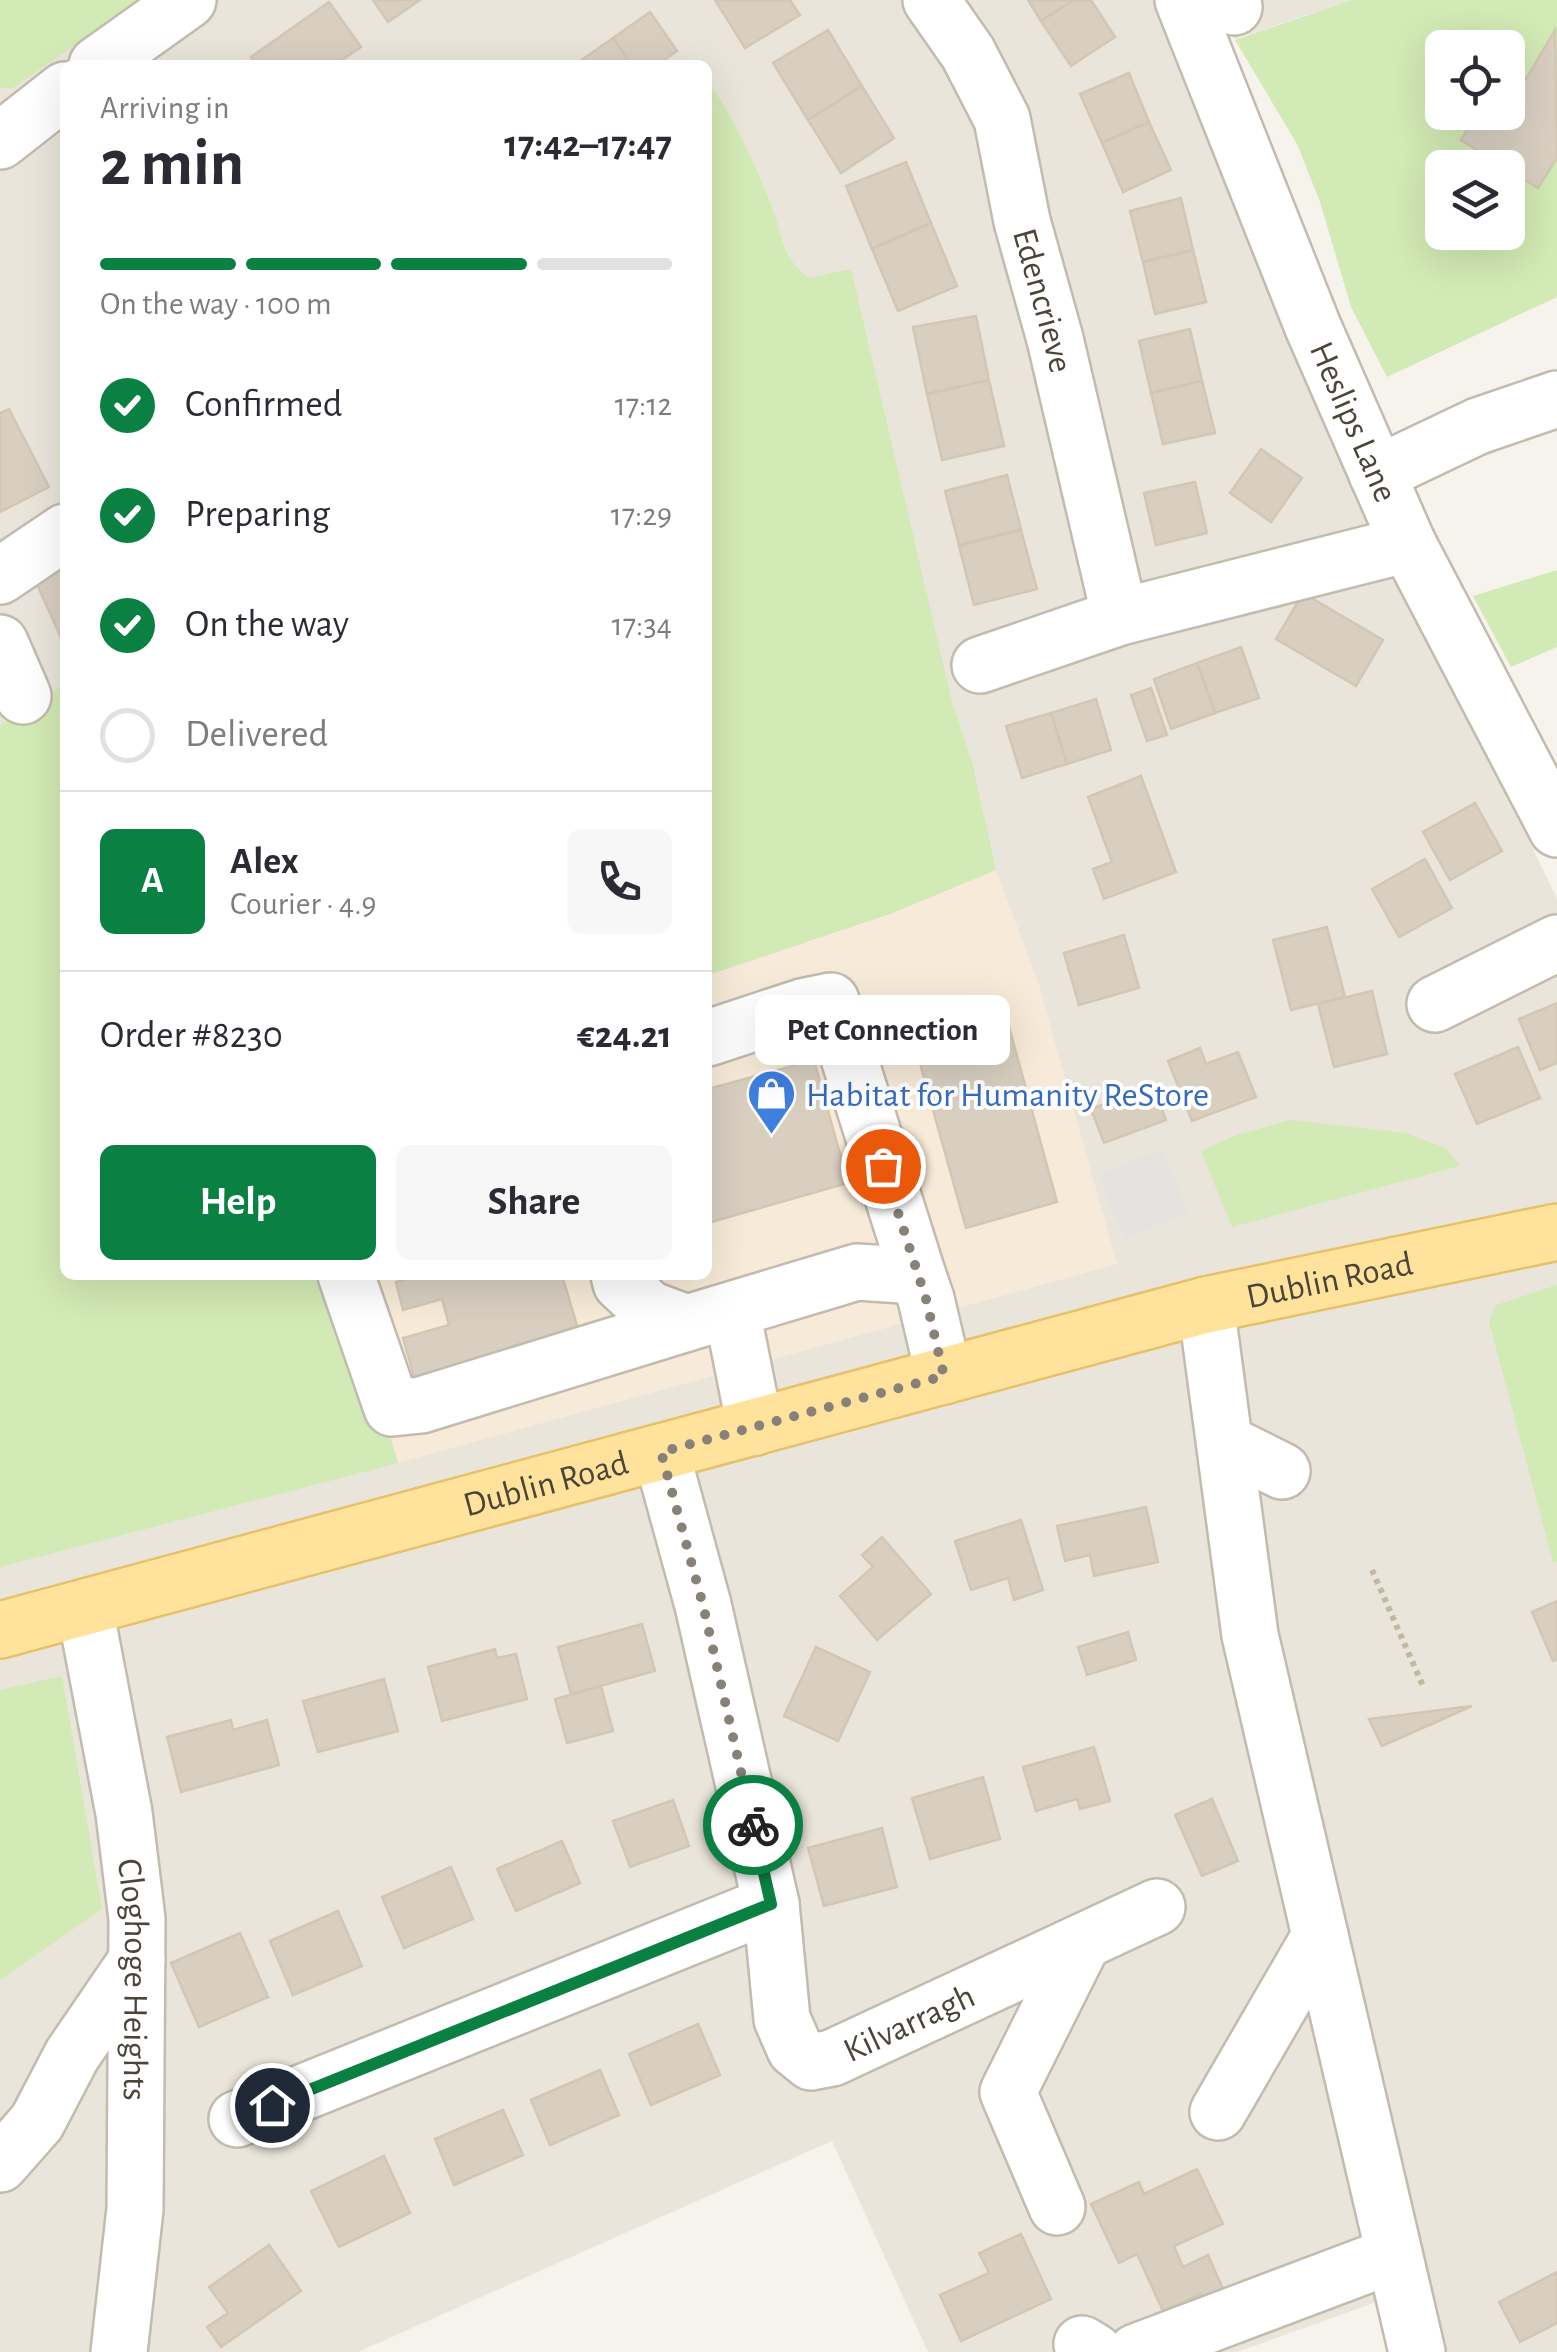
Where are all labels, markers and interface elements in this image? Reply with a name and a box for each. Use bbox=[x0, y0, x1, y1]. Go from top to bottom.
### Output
map controls bbox=[1425, 30, 1525, 250]
button: locate bbox=[1425, 30, 1525, 130]
text: Arriving in bbox=[100, 92, 229, 124]
text: 17:42–17:47 bbox=[504, 126, 672, 164]
text: 2 min bbox=[100, 132, 244, 197]
button: layers bbox=[1425, 150, 1525, 250]
street label: Edencrieve bbox=[1006, 225, 1078, 376]
text: On the way · 100 m bbox=[100, 288, 332, 320]
street label: Heslips Lane bbox=[1303, 337, 1403, 507]
icon: check bbox=[100, 378, 155, 433]
text: Confirmed bbox=[185, 386, 342, 424]
text: 17:12 bbox=[615, 389, 672, 421]
icon: check bbox=[100, 488, 155, 543]
text: Preparing bbox=[185, 496, 330, 534]
text: 17:29 bbox=[611, 499, 672, 531]
icon: check bbox=[100, 598, 155, 653]
text: On the way bbox=[185, 606, 349, 644]
text: 17:34 bbox=[612, 609, 672, 641]
text: Delivered bbox=[185, 716, 328, 754]
button: phone bbox=[567, 829, 672, 934]
text: Alex bbox=[230, 843, 299, 881]
text: A bbox=[141, 862, 164, 900]
text: Courier · 4.9 bbox=[230, 888, 377, 920]
callout: Pet Connection bbox=[756, 996, 1010, 1066]
text: Pet Connection bbox=[787, 1014, 978, 1046]
text: Order #8230 bbox=[100, 1017, 283, 1055]
text: €24.21 bbox=[577, 1017, 672, 1055]
shop icon: Habitat for Humanity ReStore bbox=[745, 1068, 797, 1136]
place label: Habitat for Humanity ReStore bbox=[806, 1078, 1209, 1113]
pin bbox=[841, 1124, 926, 1209]
icon: bag bbox=[856, 1139, 911, 1194]
button: Help bbox=[100, 1145, 376, 1260]
button: Share bbox=[396, 1145, 672, 1260]
street label: Dublin Road bbox=[1243, 1246, 1416, 1315]
street label: Dublin Road bbox=[460, 1446, 632, 1523]
courier bbox=[703, 1775, 803, 1875]
icon: bike bbox=[726, 1798, 781, 1853]
street label: Cloghoge Heights bbox=[111, 1857, 153, 2101]
street label: Kilvarragh bbox=[838, 1978, 980, 2069]
pin bbox=[230, 2063, 315, 2148]
icon: home bbox=[245, 2078, 300, 2133]

